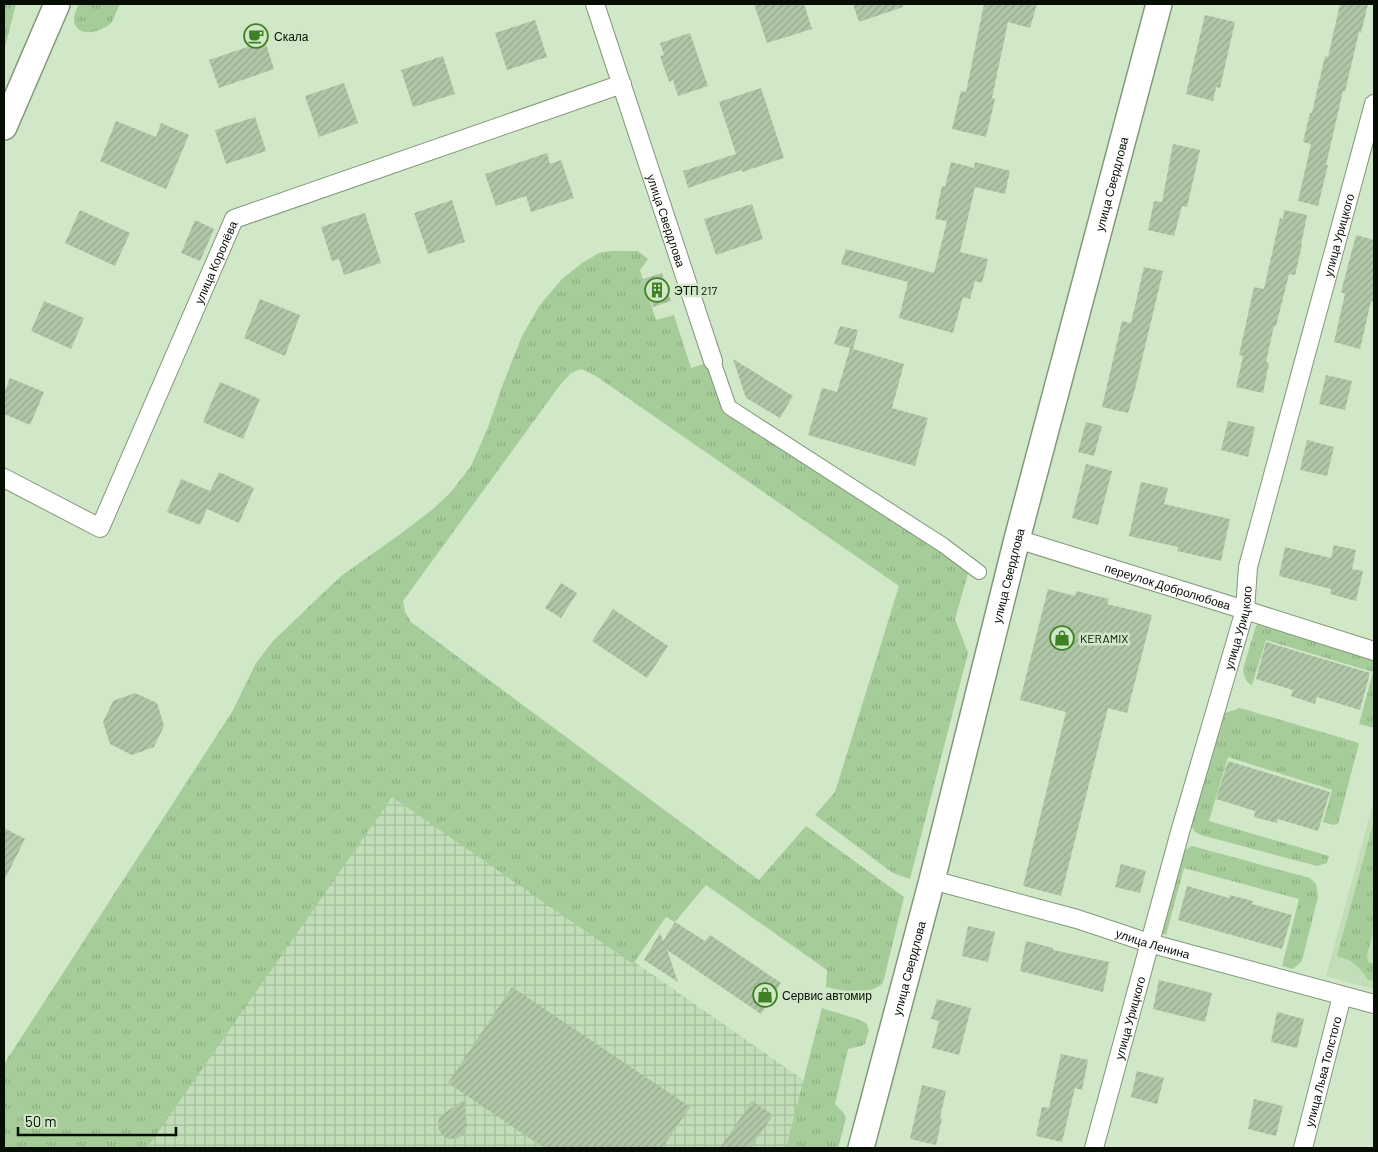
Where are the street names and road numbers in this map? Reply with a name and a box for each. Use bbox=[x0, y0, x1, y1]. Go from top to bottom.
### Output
street label: улица Свердлова bbox=[1092, 135, 1131, 233]
street label: улица Свердлова bbox=[644, 172, 689, 269]
street label: улица Урицкого bbox=[1320, 192, 1356, 278]
street label: улица Королёва bbox=[191, 218, 240, 306]
street label: улица Свердлова bbox=[989, 526, 1027, 625]
street label: переулок Добролюбова bbox=[1103, 560, 1233, 612]
street label: улица Урицкого bbox=[1221, 585, 1254, 671]
street label: улица Свердлова bbox=[889, 919, 928, 1017]
street label: улица Ленина bbox=[1114, 925, 1192, 961]
street label: улица Урицкого bbox=[1111, 974, 1148, 1061]
street label: улица Льва Толстого bbox=[1302, 1014, 1344, 1129]

